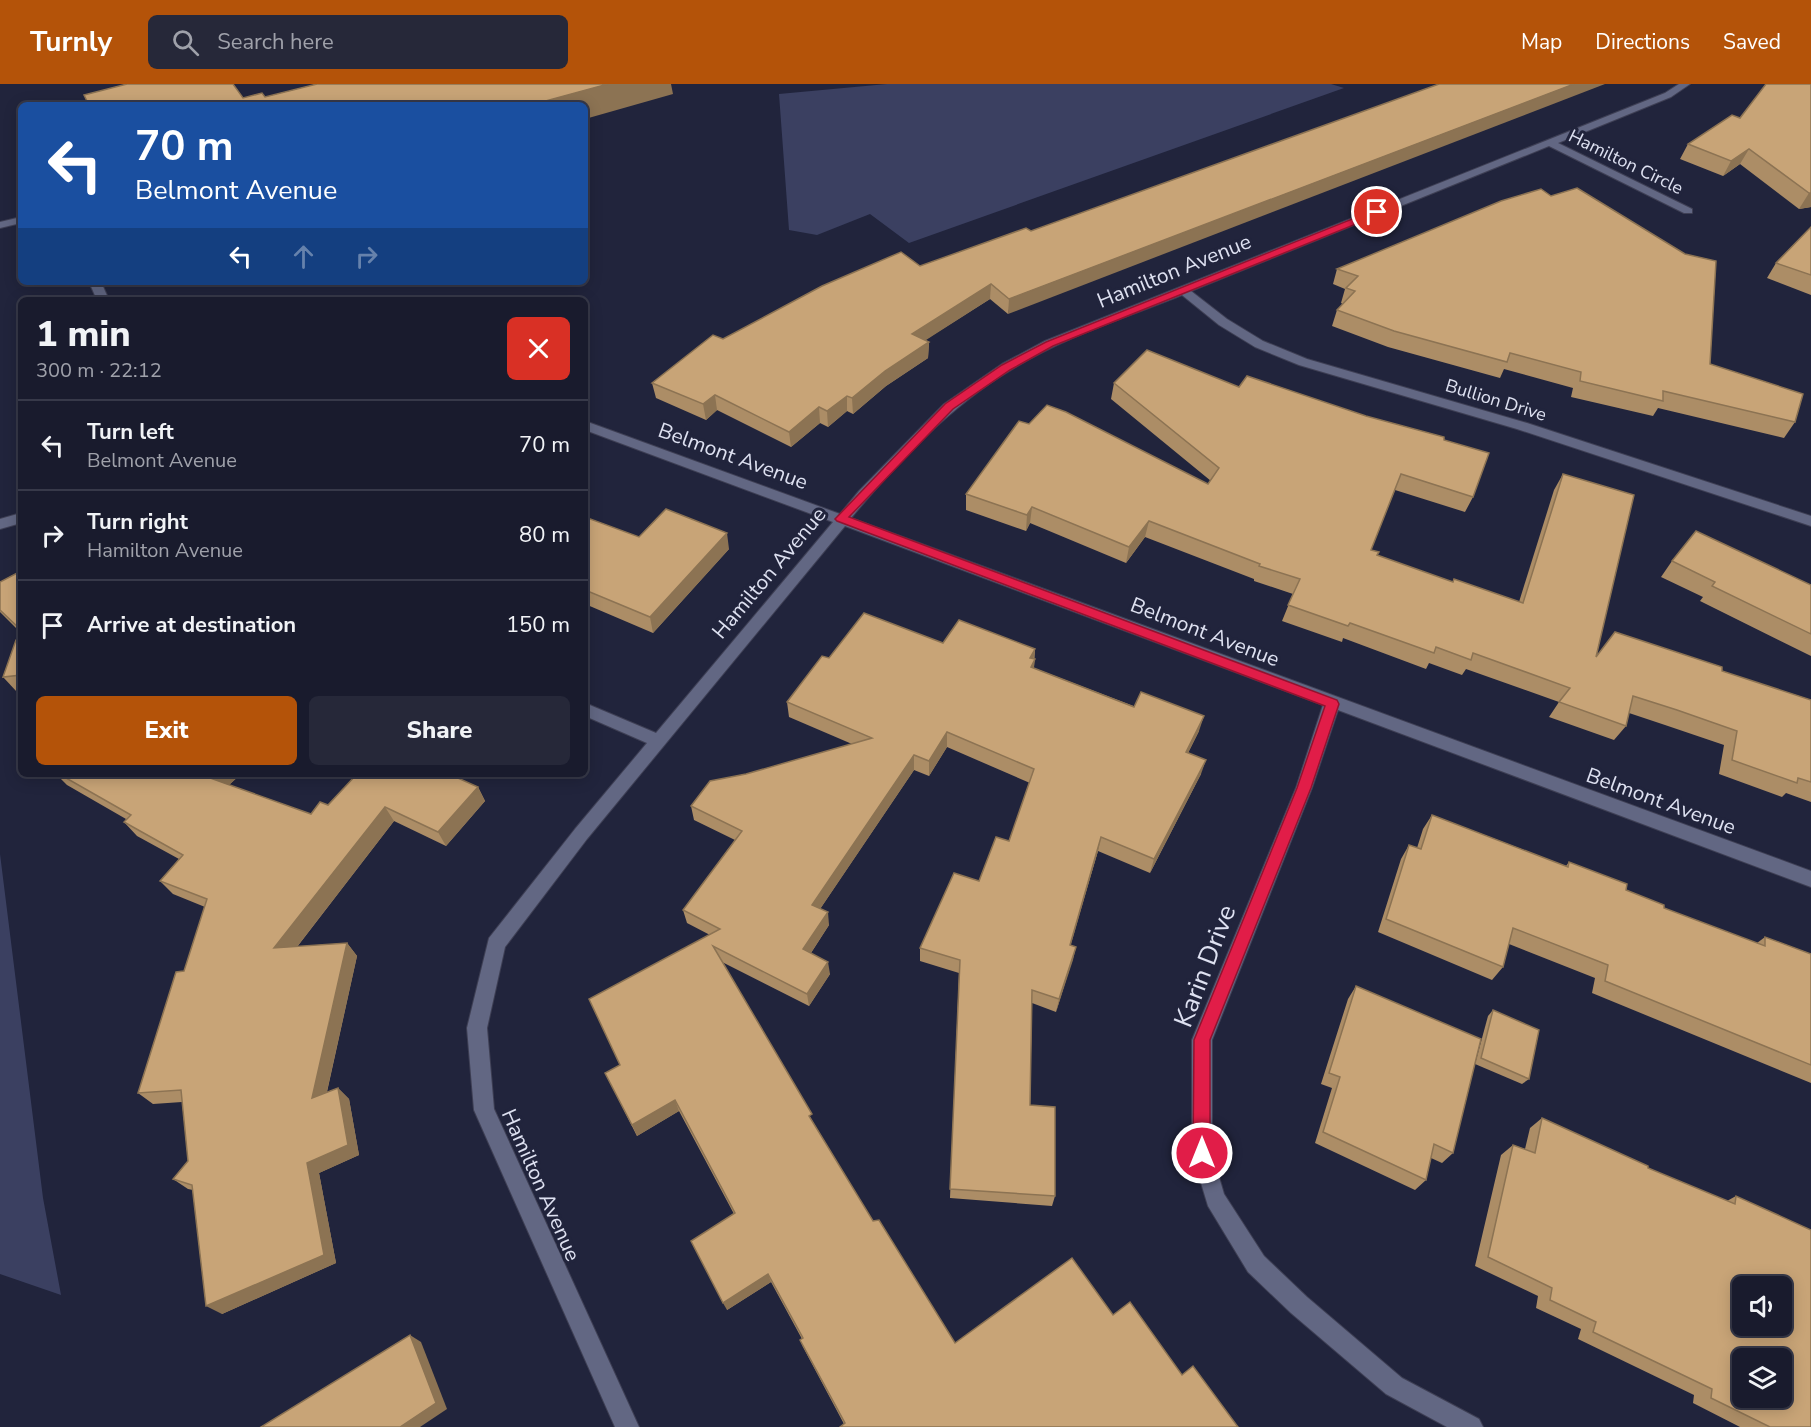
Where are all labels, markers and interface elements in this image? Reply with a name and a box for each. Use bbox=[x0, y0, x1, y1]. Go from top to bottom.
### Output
search box bbox=[148, 15, 568, 69]
text: Turnly bbox=[30, 23, 112, 61]
icon: search bbox=[169, 26, 202, 59]
text: Search here bbox=[217, 27, 334, 57]
text: Map bbox=[1521, 28, 1562, 56]
text: Directions bbox=[1595, 28, 1690, 56]
text: Saved bbox=[1723, 28, 1781, 56]
text: 70 m bbox=[135, 118, 234, 175]
street label: Hamilton Circle bbox=[1565, 124, 1687, 200]
icon: left bbox=[36, 126, 114, 204]
text: Belmont Avenue bbox=[135, 172, 337, 209]
pin bbox=[1351, 186, 1402, 237]
icon: arrive bbox=[1360, 195, 1393, 228]
street label: Hamilton Avenue bbox=[1093, 227, 1255, 315]
icon: left bbox=[224, 240, 257, 273]
icon: ahead bbox=[287, 240, 320, 273]
icon: right bbox=[350, 240, 383, 273]
text: 1 min bbox=[36, 310, 131, 359]
button: close bbox=[507, 317, 570, 380]
text: 300 m · 22:12 bbox=[36, 357, 162, 384]
street label: Bullion Drive bbox=[1442, 373, 1550, 427]
street label: Belmont Avenue bbox=[654, 416, 812, 496]
text: Turn left bbox=[87, 417, 174, 447]
icon: left bbox=[36, 429, 69, 462]
text: 70 m bbox=[519, 430, 570, 460]
text: Belmont Avenue bbox=[87, 447, 237, 474]
street label: Hamilton Avenue bbox=[706, 501, 832, 645]
text: Turn right bbox=[87, 507, 188, 537]
icon: right bbox=[36, 519, 69, 552]
text: 80 m bbox=[519, 520, 570, 550]
text: Hamilton Avenue bbox=[87, 537, 243, 564]
street label: Belmont Avenue bbox=[1127, 591, 1283, 673]
icon: arrive bbox=[36, 609, 69, 642]
text: Arrive at destination bbox=[87, 610, 296, 640]
text: 150 m bbox=[506, 610, 570, 640]
button: Exit bbox=[36, 696, 297, 765]
button: Share bbox=[309, 696, 570, 765]
street label: Belmont Avenue bbox=[1582, 761, 1740, 841]
street label: Karin Drive bbox=[1166, 900, 1244, 1032]
street label: Hamilton Avenue bbox=[495, 1105, 587, 1265]
position arrow bbox=[1170, 1121, 1234, 1185]
map controls bbox=[1732, 1276, 1792, 1408]
button: sound bbox=[1732, 1276, 1792, 1336]
button: layers bbox=[1732, 1348, 1792, 1408]

